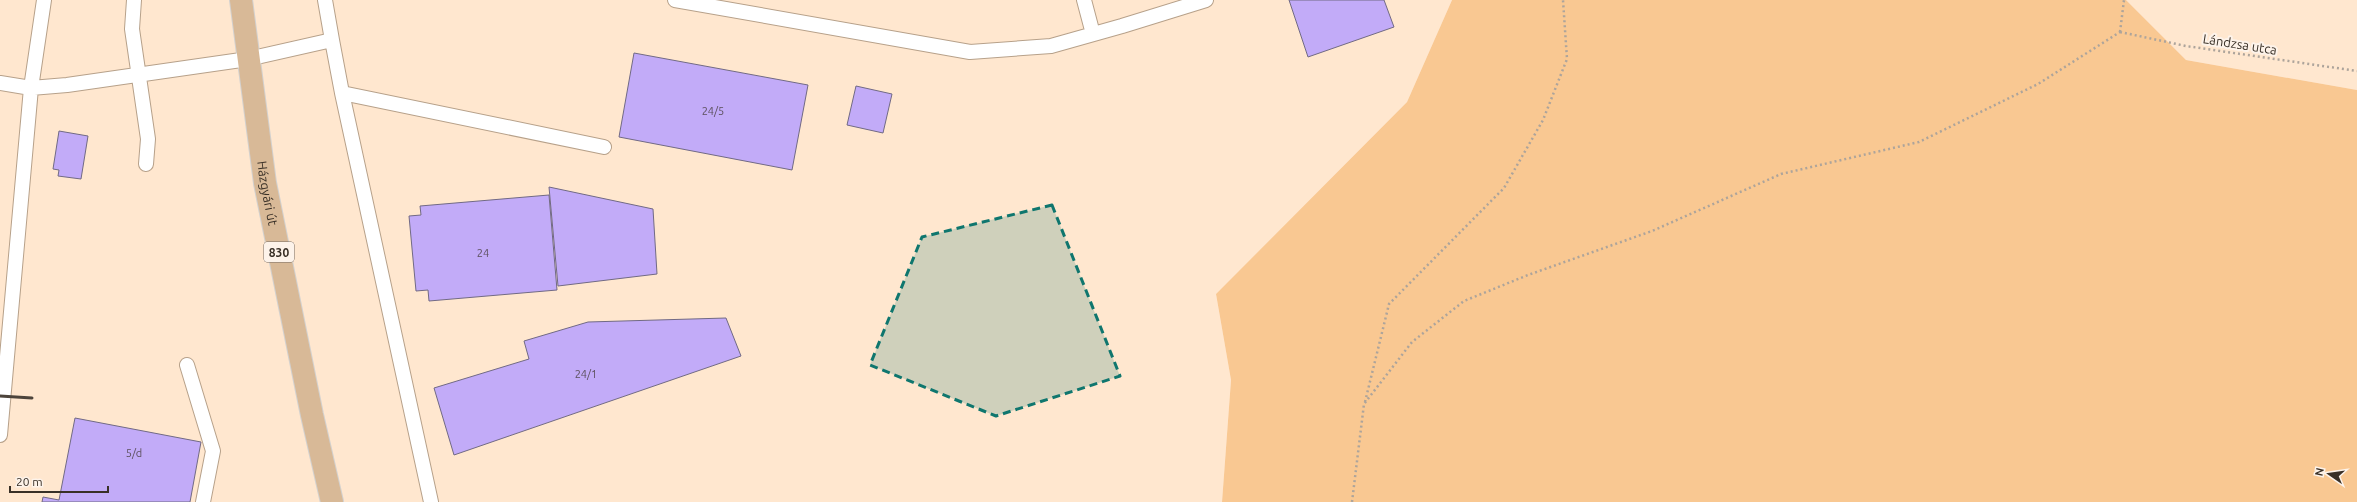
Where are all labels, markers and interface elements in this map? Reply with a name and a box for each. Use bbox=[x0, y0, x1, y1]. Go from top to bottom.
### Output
street label: Lándzsa utca bbox=[2202, 31, 2278, 57]
house number: 24/5 bbox=[702, 105, 724, 117]
street label: Házgyári út bbox=[255, 160, 280, 227]
road number: 830 bbox=[264, 242, 294, 262]
house number: 24 bbox=[477, 247, 489, 259]
house number: 24/1 bbox=[575, 368, 597, 380]
house number: 5/d bbox=[126, 447, 142, 459]
north arrow bbox=[2309, 454, 2349, 494]
text: N bbox=[2312, 466, 2326, 477]
scale bar bbox=[10, 468, 108, 494]
text: 20 m bbox=[16, 475, 43, 488]

